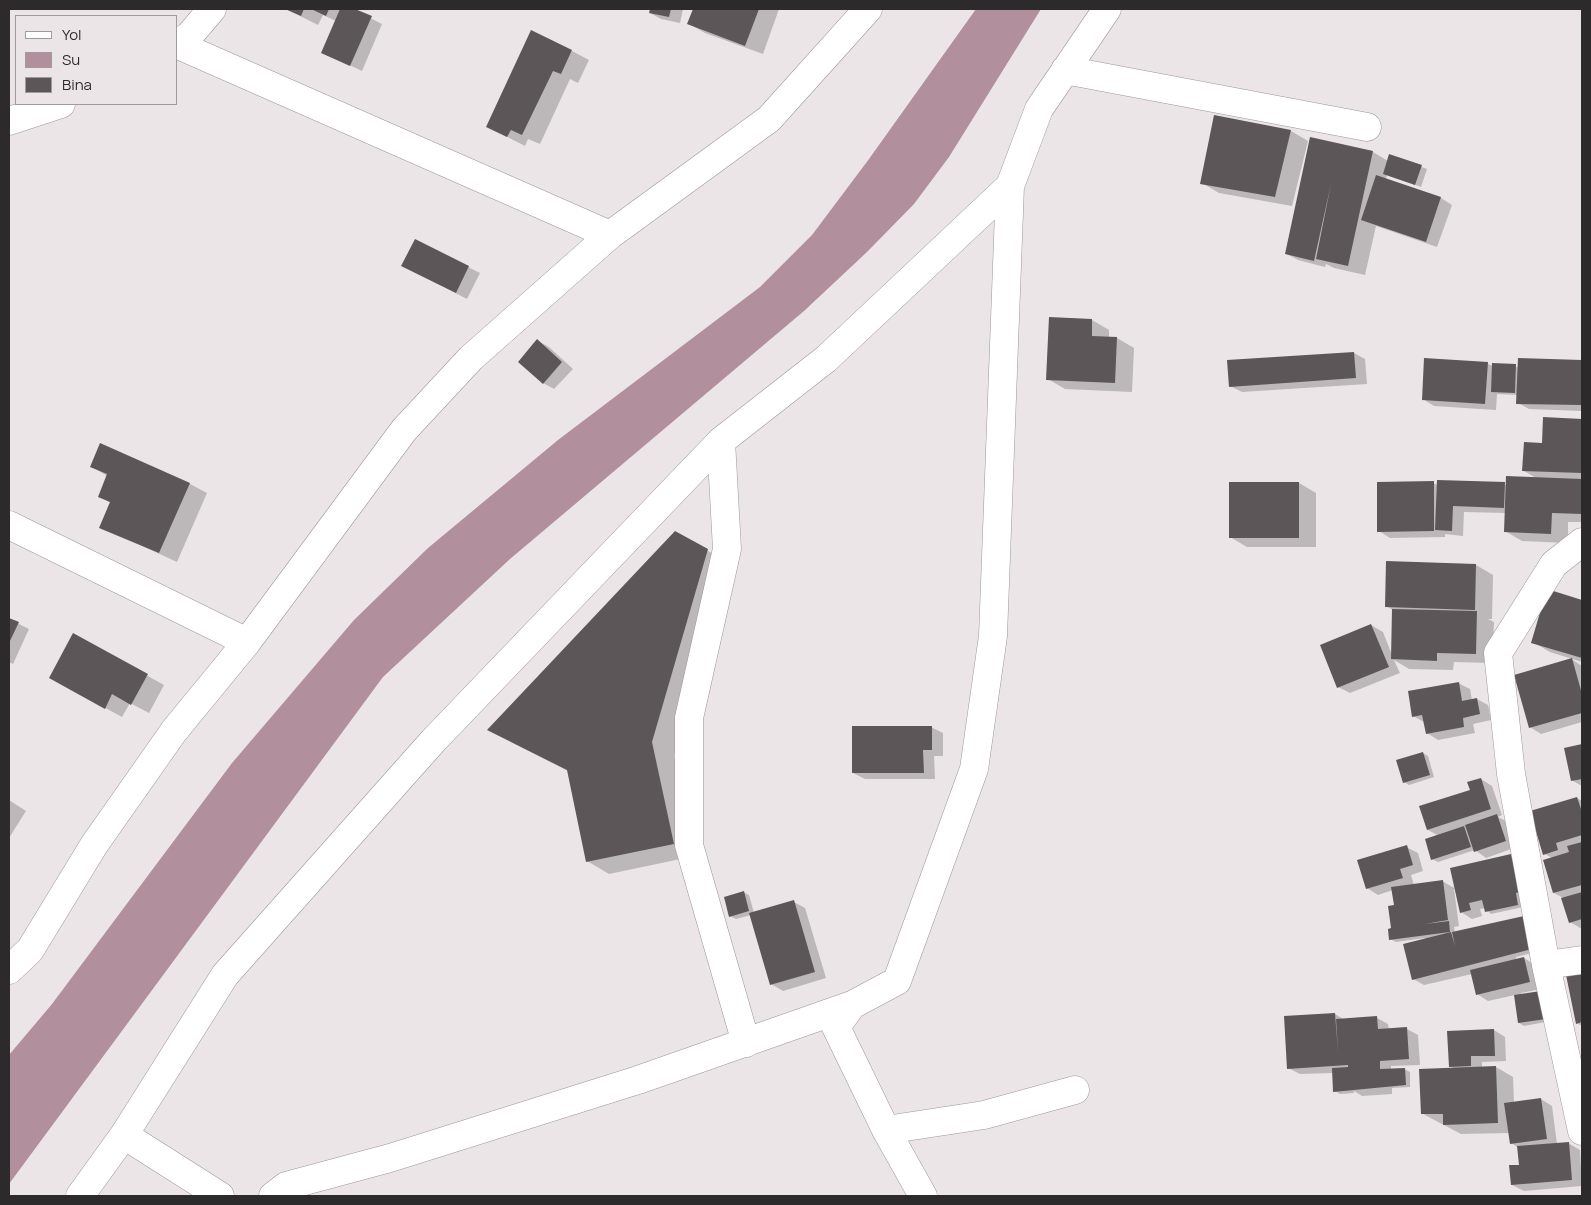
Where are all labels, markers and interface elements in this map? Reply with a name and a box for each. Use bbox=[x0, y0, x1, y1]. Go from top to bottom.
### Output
legend bbox=[15, 15, 178, 105]
text: Yol bbox=[62, 24, 82, 45]
text: Su bbox=[62, 49, 80, 70]
text: Bina bbox=[62, 74, 92, 95]

